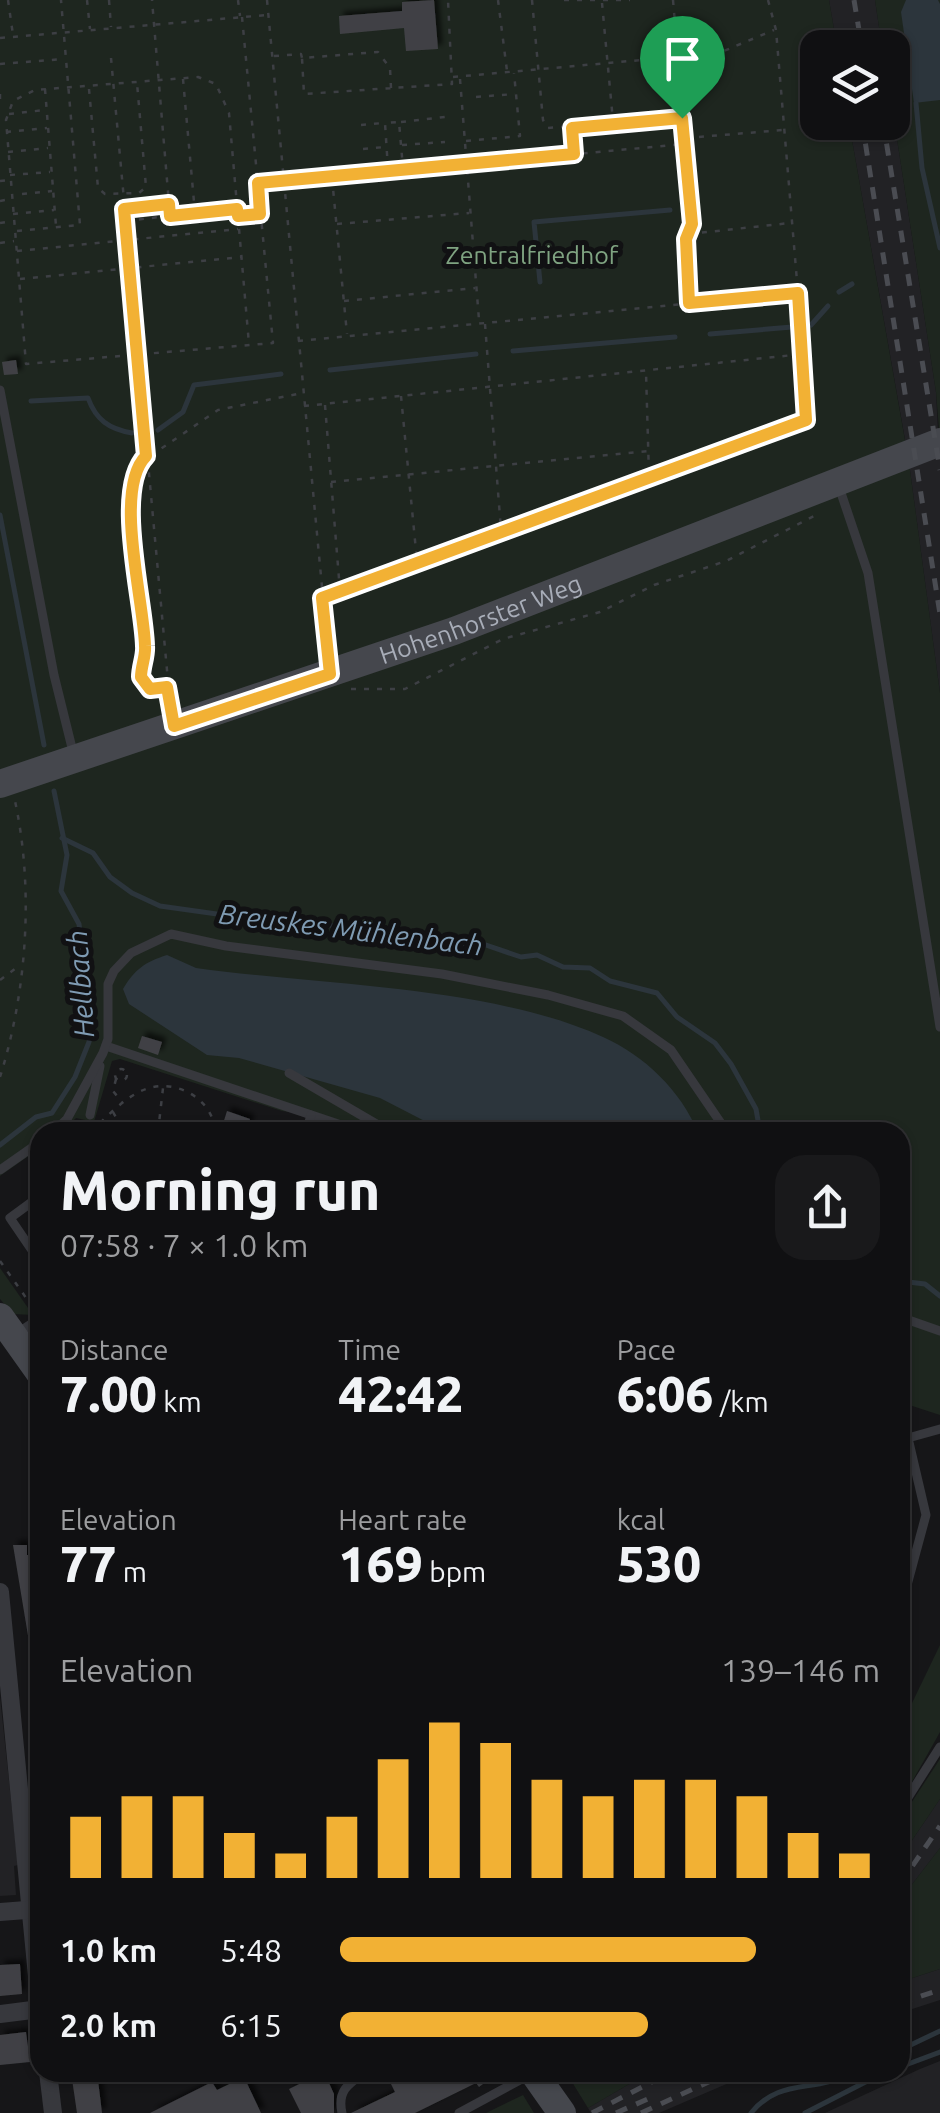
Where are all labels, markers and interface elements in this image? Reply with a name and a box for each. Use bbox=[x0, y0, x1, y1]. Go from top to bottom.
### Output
pin bbox=[640, 16, 725, 119]
map controls bbox=[800, 30, 910, 140]
button: layers bbox=[800, 30, 910, 140]
icon: arrive bbox=[655, 31, 710, 86]
park label: Zentralfriedhof bbox=[446, 241, 619, 269]
street label: Hohenhorster Weg bbox=[376, 569, 586, 669]
water label: Breuskes Mühlenbach bbox=[217, 897, 485, 961]
water label: Hellbach bbox=[61, 929, 99, 1039]
button: share bbox=[775, 1155, 880, 1260]
text: Morning run bbox=[60, 1159, 381, 1220]
text: 07:58 · 7 × 1.0 km bbox=[60, 1227, 308, 1263]
text: Distance bbox=[60, 1334, 168, 1365]
text: Time bbox=[338, 1334, 401, 1365]
text: Pace bbox=[617, 1334, 676, 1365]
text: 7.00 bbox=[60, 1365, 157, 1421]
text: 42:42 bbox=[338, 1365, 463, 1421]
text: 6:06 bbox=[617, 1365, 714, 1421]
text: km bbox=[157, 1386, 202, 1417]
text: /km bbox=[714, 1386, 769, 1417]
text: Elevation bbox=[60, 1504, 177, 1535]
text: Heart rate bbox=[338, 1504, 467, 1535]
text: kcal bbox=[617, 1504, 665, 1535]
text: 77 bbox=[60, 1535, 116, 1591]
text: 169 bbox=[338, 1535, 423, 1591]
text: 530 bbox=[617, 1535, 701, 1591]
text: m bbox=[116, 1556, 147, 1587]
text: bpm bbox=[423, 1556, 486, 1587]
text: Elevation bbox=[60, 1652, 193, 1688]
text: 139–146 m bbox=[721, 1652, 880, 1688]
text: 1.0 km bbox=[60, 1932, 157, 1968]
text: 5:48 bbox=[220, 1932, 282, 1968]
text: 2.0 km bbox=[60, 2007, 157, 2043]
text: 6:15 bbox=[220, 2007, 282, 2043]

